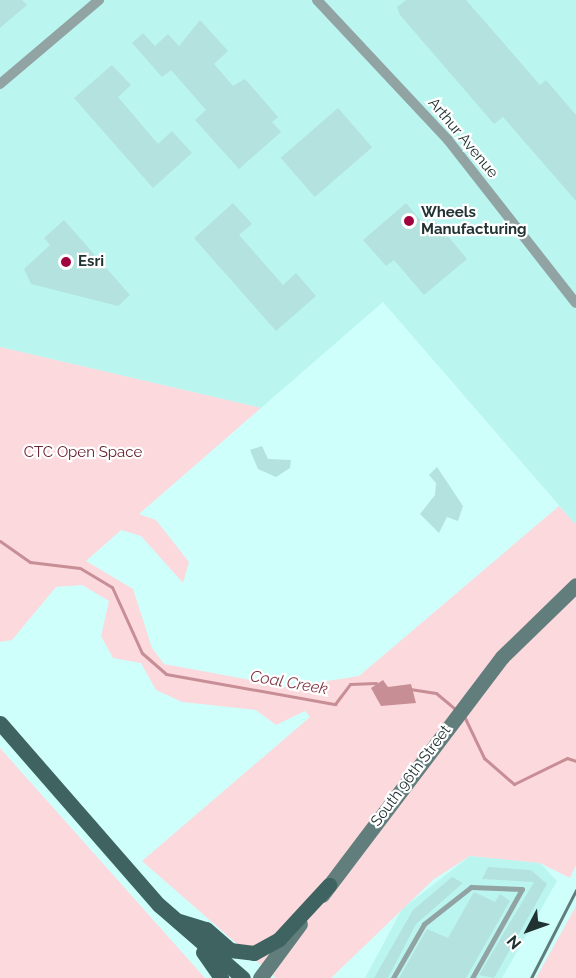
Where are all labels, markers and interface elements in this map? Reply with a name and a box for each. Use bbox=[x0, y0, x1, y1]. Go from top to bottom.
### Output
street label: Arthur Avenue bbox=[424, 94, 502, 182]
place label: Wheels Manufacturing bbox=[421, 203, 527, 238]
marker: Wheels Manufacturing bbox=[402, 214, 416, 228]
place label: Esri bbox=[78, 253, 104, 271]
marker: Esri bbox=[59, 255, 73, 269]
park label: CTC Open Space bbox=[24, 444, 142, 462]
water label: Coal Creek bbox=[248, 667, 330, 699]
street label: South 96th Street bbox=[367, 722, 455, 830]
north arrow bbox=[498, 900, 558, 960]
text: N bbox=[503, 931, 525, 953]

